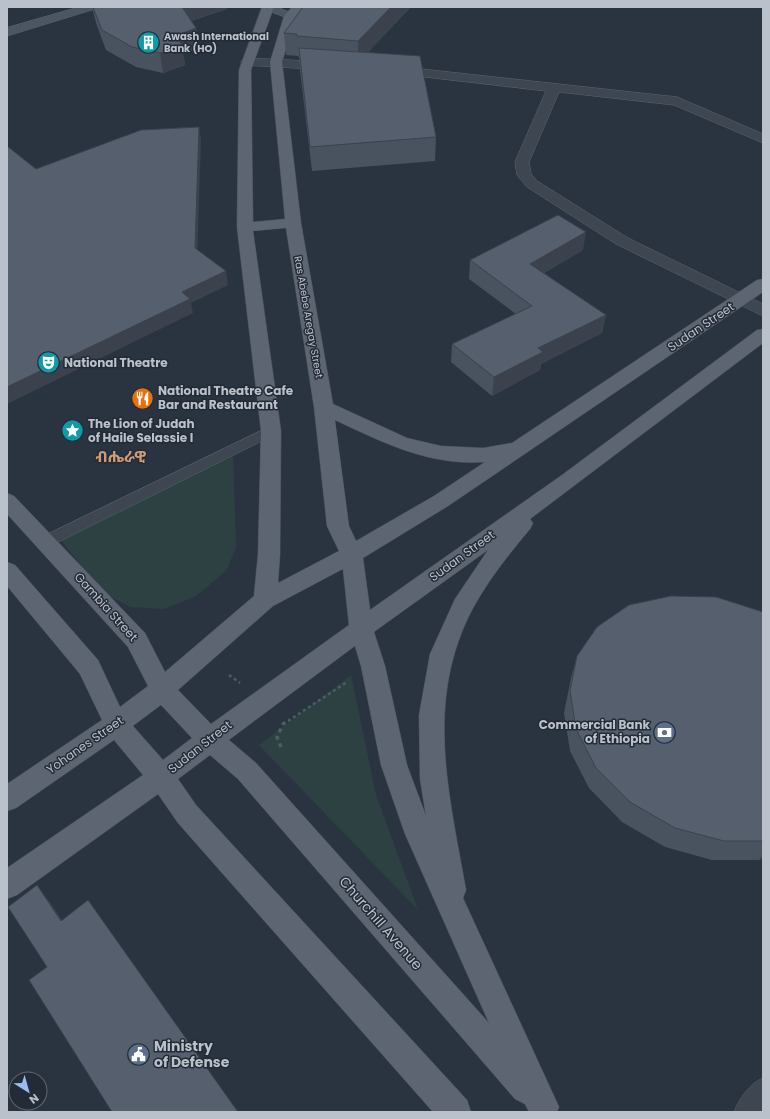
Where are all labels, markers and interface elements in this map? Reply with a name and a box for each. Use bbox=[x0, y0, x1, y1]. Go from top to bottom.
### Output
building icon: Awash International Bank (HO) bbox=[136, 29, 162, 55]
place label: Awash International Bank (HO) bbox=[164, 29, 269, 56]
street label: Ras Abebe Aregay Street bbox=[290, 255, 327, 380]
street label: Sudan Street bbox=[664, 298, 737, 355]
theatre icon: National Theatre bbox=[35, 350, 61, 376]
place label: National Theatre bbox=[64, 354, 168, 371]
place label: National Theatre Cafe Bar and Restaurant bbox=[158, 382, 294, 413]
restaurant icon: National Theatre Cafe Bar and Restaurant bbox=[130, 385, 156, 411]
place label: The Lion of Judah of Haile Selassie I bbox=[88, 415, 195, 446]
place icon: The Lion of Judah of Haile Selassie I bbox=[60, 418, 86, 444]
district label: ብሔራዊ bbox=[96, 445, 146, 468]
street label: Sudan Street bbox=[426, 526, 498, 585]
street label: Gambia Street bbox=[71, 569, 142, 645]
street label: Yohanes Street bbox=[43, 712, 127, 777]
street label: Sudan Street bbox=[164, 716, 235, 777]
place label: Commercial Bank of Ethiopia bbox=[539, 716, 651, 747]
bank icon: Commercial Bank of Ethiopia bbox=[652, 719, 678, 745]
street label: Churchill Avenue bbox=[335, 872, 427, 974]
place label: Ministry of Defense bbox=[154, 1036, 230, 1072]
public building icon: Ministry of Defense bbox=[125, 1041, 151, 1067]
north arrow bbox=[8, 1071, 48, 1111]
text: N bbox=[26, 1090, 42, 1108]

